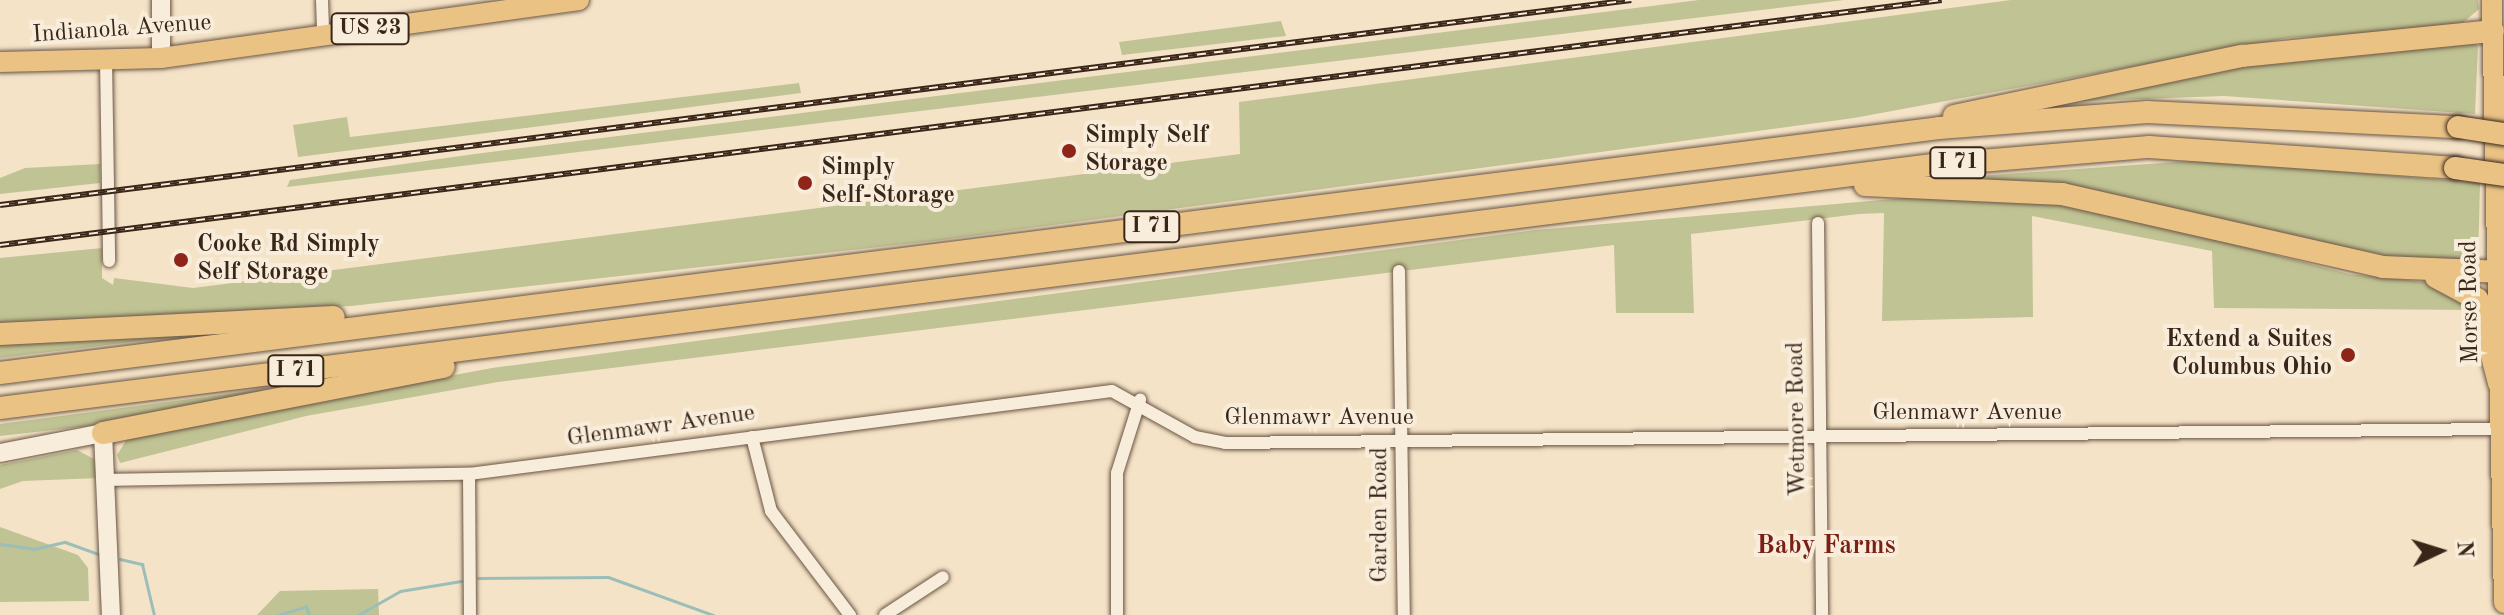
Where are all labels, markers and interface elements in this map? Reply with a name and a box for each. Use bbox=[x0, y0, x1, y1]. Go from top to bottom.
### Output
street label: Indianola Avenue bbox=[32, 9, 212, 51]
road number: US 23 bbox=[330, 11, 410, 47]
place label: Simply Self Storage bbox=[1085, 123, 1208, 179]
marker: Simply Self Storage bbox=[1060, 142, 1078, 160]
road number: I 71 bbox=[1928, 145, 1988, 181]
place label: Simply Self-Storage bbox=[821, 155, 955, 211]
marker: Simply Self-Storage bbox=[796, 174, 814, 192]
road number: I 71 bbox=[1122, 209, 1182, 245]
place label: Cooke Rd Simply Self Storage bbox=[197, 232, 380, 288]
street label: Morse Road bbox=[2456, 240, 2486, 364]
marker: Cooke Rd Simply Self Storage bbox=[172, 251, 190, 269]
place label: Extend a Suites Columbus Ohio bbox=[2165, 327, 2332, 383]
street label: Wetmore Road bbox=[1782, 341, 1814, 497]
marker: Extend a Suites Columbus Ohio bbox=[2339, 346, 2357, 364]
road number: I 71 bbox=[266, 353, 326, 389]
street label: Glenmawr Avenue bbox=[565, 400, 757, 454]
street label: Glenmawr Avenue bbox=[1872, 400, 2062, 428]
street label: Glenmawr Avenue bbox=[1224, 405, 1414, 433]
street label: Garden Road bbox=[1367, 447, 1395, 583]
north arrow bbox=[2400, 511, 2480, 591]
district label: Baby Farms bbox=[1756, 531, 1896, 563]
text: N bbox=[2452, 540, 2476, 558]

